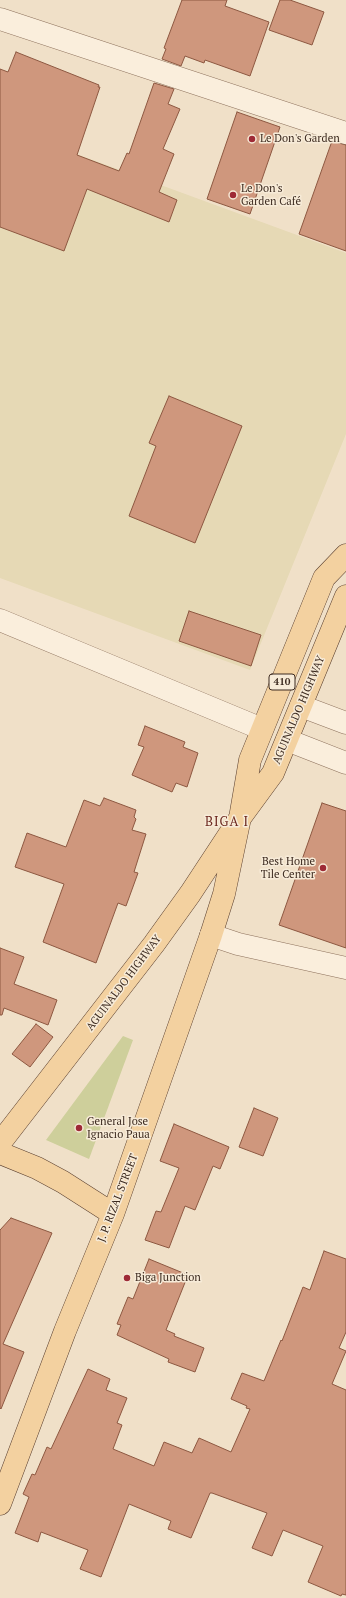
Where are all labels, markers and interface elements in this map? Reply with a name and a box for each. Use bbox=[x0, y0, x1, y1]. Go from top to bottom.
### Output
place label: Le Don's Garden bbox=[260, 132, 340, 146]
marker: Le Don's Garden bbox=[247, 134, 257, 144]
place label: Le Don's Garden Café bbox=[241, 182, 301, 208]
marker: Le Don's Garden Café bbox=[228, 190, 238, 200]
street label: AGUINALDO HIGHWAY bbox=[270, 654, 328, 766]
road number: 410 bbox=[269, 674, 295, 690]
district label: BIGA I bbox=[205, 814, 249, 830]
place label: Best Home Tile Center bbox=[261, 855, 315, 881]
marker: Best Home Tile Center bbox=[318, 863, 328, 873]
street label: AGUINALDO HIGHWAY bbox=[84, 933, 164, 1033]
place label: General Jose Ignacio Paua bbox=[87, 1115, 150, 1141]
marker: General Jose Ignacio Paua bbox=[74, 1123, 84, 1133]
street label: J. P. RIZAL STREET bbox=[95, 1152, 141, 1244]
place label: Biga Junction bbox=[135, 1271, 201, 1285]
marker: Biga Junction bbox=[122, 1273, 132, 1283]

